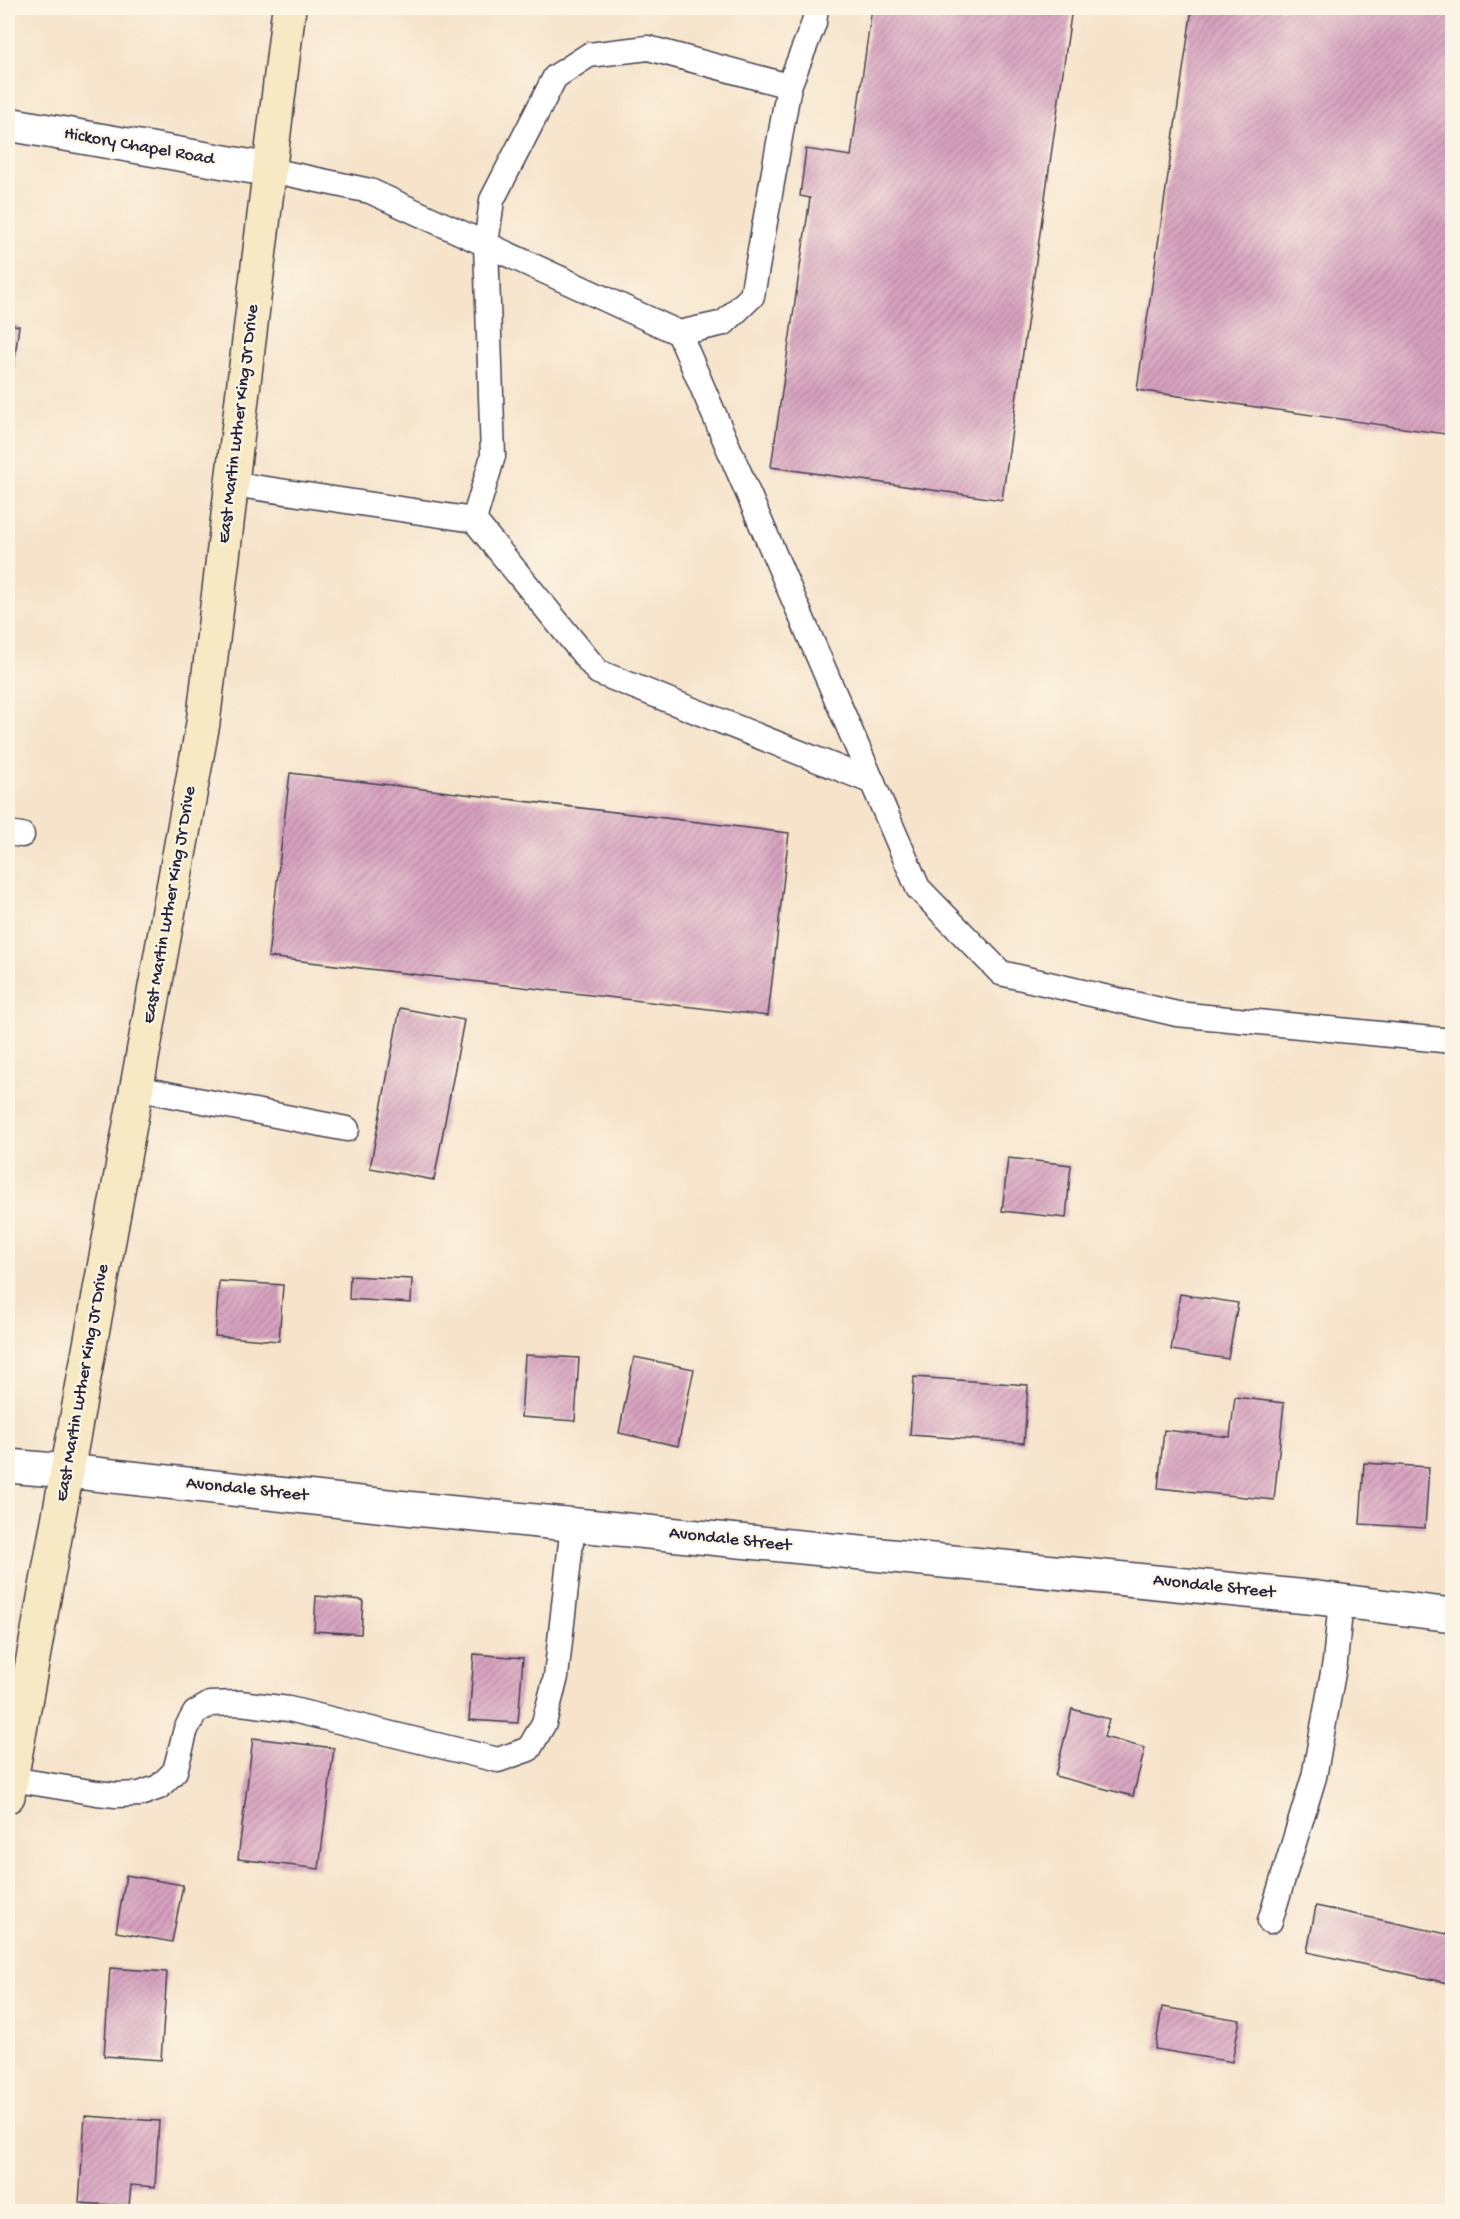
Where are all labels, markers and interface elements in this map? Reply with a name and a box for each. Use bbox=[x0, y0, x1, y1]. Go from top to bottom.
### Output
street label: Hickory Chapel Road bbox=[62, 123, 217, 171]
street label: East Martin Luther King Jr Drive bbox=[214, 303, 264, 545]
street label: East Martin Luther King Jr Drive bbox=[139, 784, 201, 1025]
street label: East Martin Luther King Jr Drive bbox=[52, 1262, 114, 1503]
street label: Avondale Street bbox=[185, 1473, 311, 1507]
street label: Avondale Street bbox=[668, 1523, 794, 1557]
street label: Avondale Street bbox=[1152, 1570, 1278, 1604]

